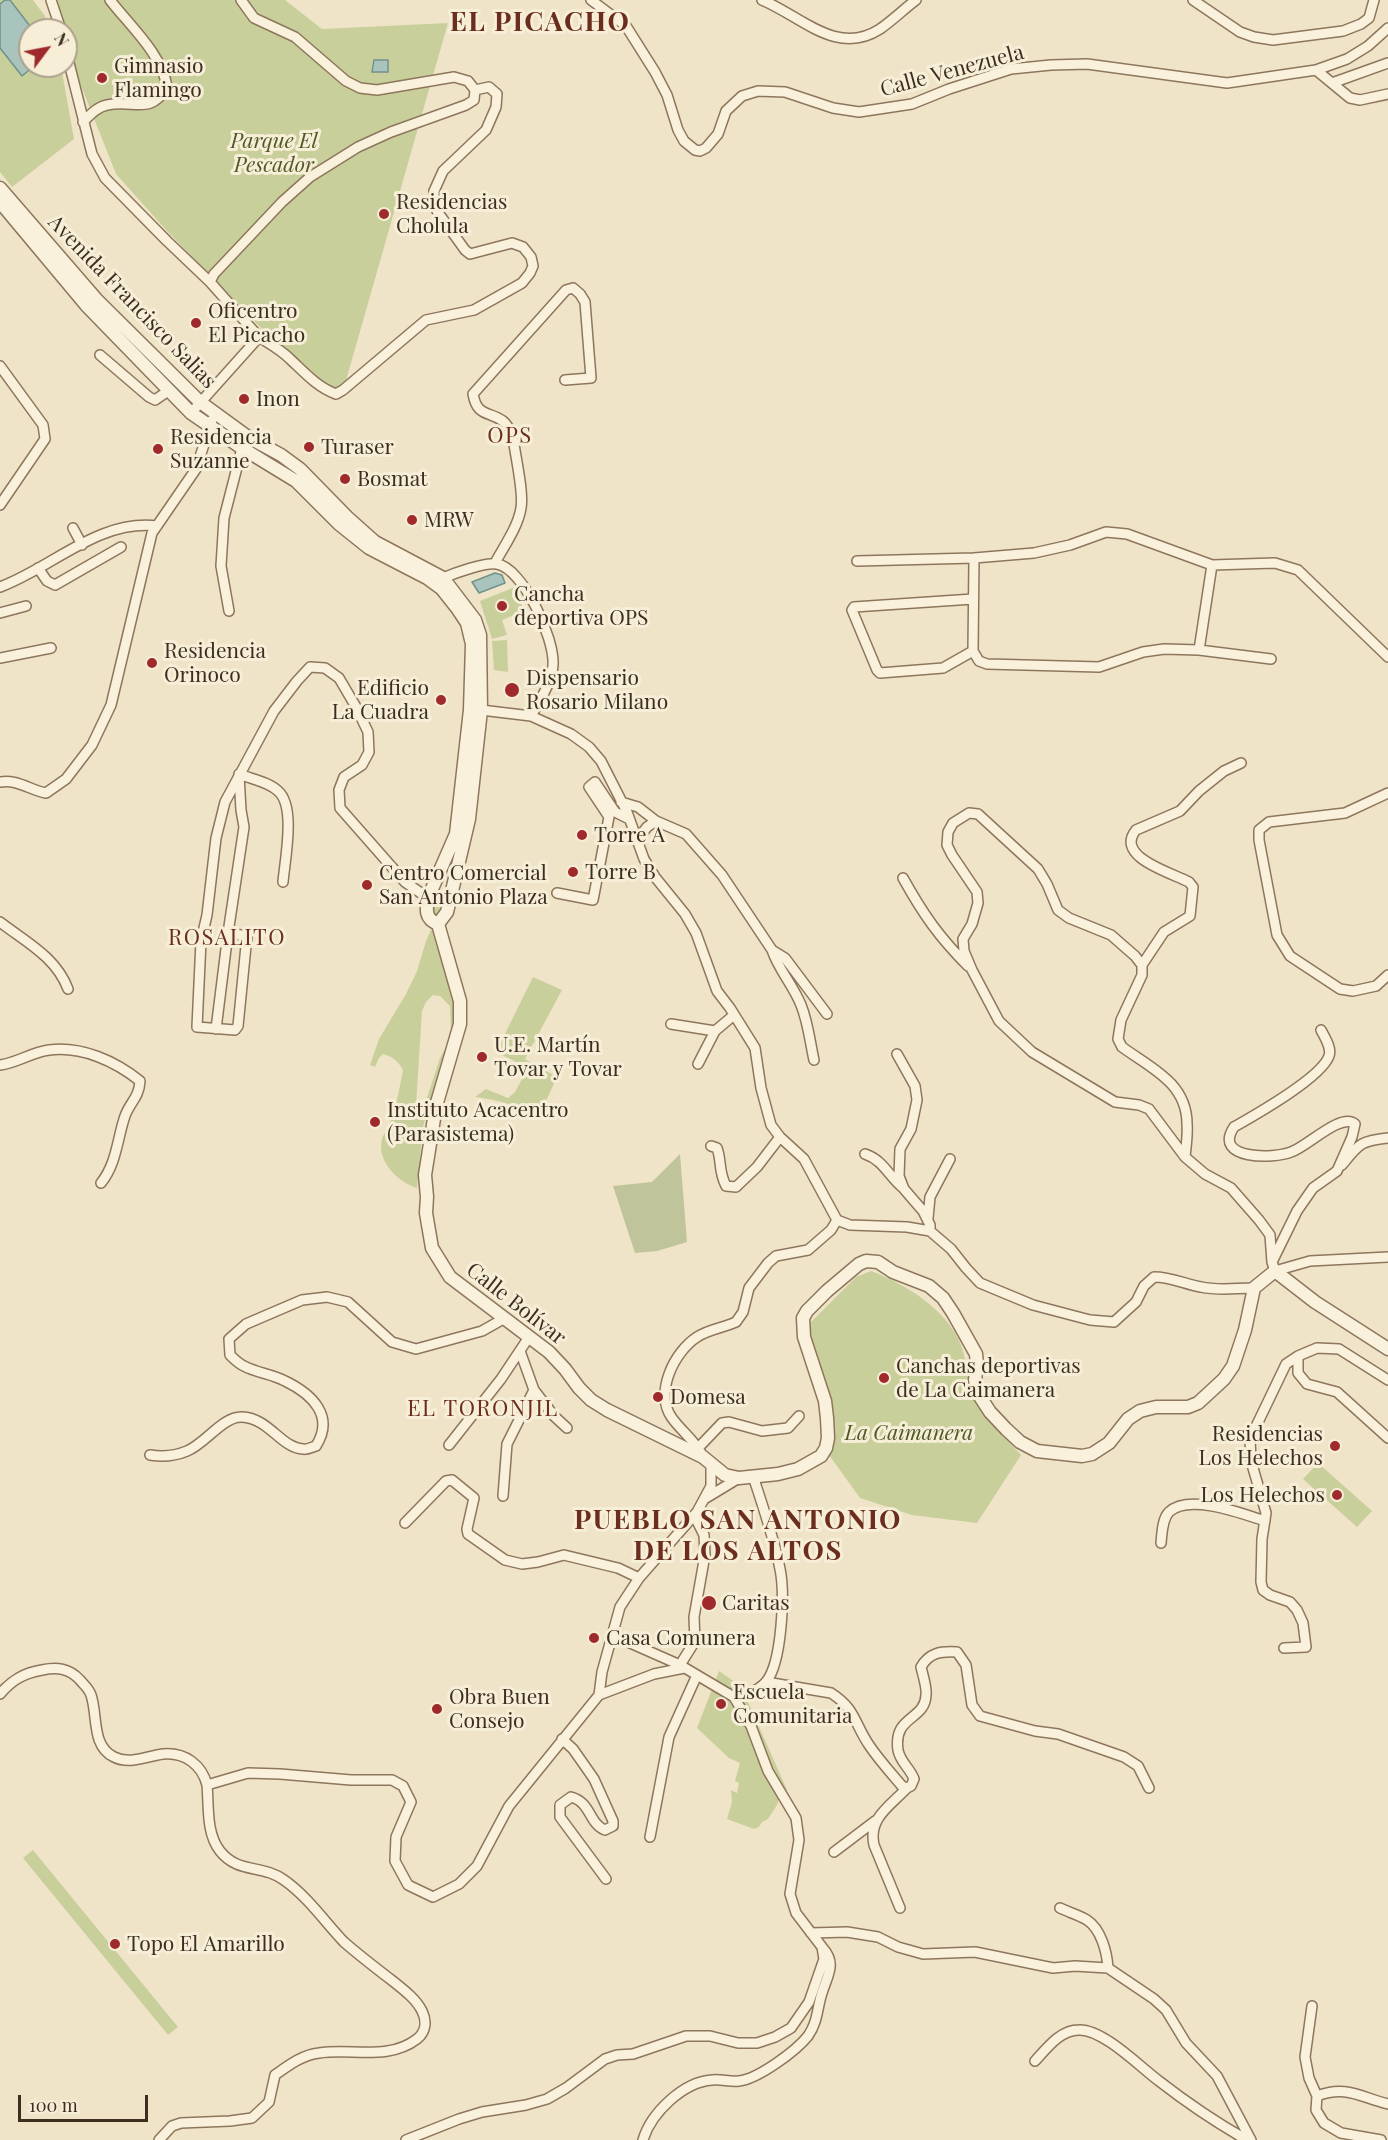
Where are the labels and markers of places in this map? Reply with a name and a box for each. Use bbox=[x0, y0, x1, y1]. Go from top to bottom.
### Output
place label: Gimnasio Flamingo bbox=[114, 53, 204, 103]
marker: Gimnasio Flamingo bbox=[95, 71, 109, 85]
place label: Residencias Cholula bbox=[396, 189, 507, 239]
marker: Residencias Cholula bbox=[377, 207, 391, 221]
place label: Oficentro El Picacho bbox=[208, 298, 305, 348]
marker: Oficentro El Picacho bbox=[189, 316, 203, 330]
place label: Inon bbox=[256, 386, 300, 412]
marker: Inon bbox=[237, 392, 251, 406]
place label: Residencia Suzanne bbox=[170, 424, 272, 474]
place label: Turaser bbox=[321, 434, 394, 460]
marker: Turaser bbox=[302, 440, 316, 454]
marker: Residencia Suzanne bbox=[151, 442, 165, 456]
place label: Bosmat bbox=[357, 466, 428, 492]
marker: Bosmat bbox=[338, 472, 352, 486]
place label: MRW bbox=[424, 507, 474, 533]
marker: MRW bbox=[405, 513, 419, 527]
place label: Cancha deportiva OPS bbox=[514, 581, 648, 631]
marker: Cancha deportiva OPS bbox=[495, 599, 509, 613]
place label: Residencia Orinoco bbox=[164, 638, 266, 688]
marker: Residencia Orinoco bbox=[145, 656, 159, 670]
place label: Dispensario Rosario Milano bbox=[526, 665, 668, 715]
place label: Edificio La Cuadra bbox=[332, 675, 429, 725]
marker: Dispensario Rosario Milano bbox=[503, 681, 521, 699]
marker: Edificio La Cuadra bbox=[434, 693, 448, 707]
place label: Torre A bbox=[594, 822, 665, 848]
marker: Torre A bbox=[575, 828, 589, 842]
place label: Torre B bbox=[585, 859, 656, 885]
place label: Centro Comercial San Antonio Plaza bbox=[379, 860, 548, 910]
marker: Torre B bbox=[566, 865, 580, 879]
marker: Centro Comercial San Antonio Plaza bbox=[360, 878, 374, 892]
place label: U.E. Martín Tovar y Tovar bbox=[494, 1032, 622, 1082]
marker: U.E. Martín Tovar y Tovar bbox=[475, 1050, 489, 1064]
place label: Instituto Acacentro (Parasistema) bbox=[387, 1097, 569, 1147]
marker: Instituto Acacentro (Parasistema) bbox=[368, 1115, 382, 1129]
place label: Canchas deportivas de La Caimanera bbox=[896, 1353, 1081, 1403]
marker: Canchas deportivas de La Caimanera bbox=[877, 1371, 891, 1385]
place label: Domesa bbox=[670, 1384, 746, 1410]
marker: Domesa bbox=[651, 1390, 665, 1404]
place label: Residencias Los Helechos bbox=[1199, 1421, 1323, 1471]
marker: Residencias Los Helechos bbox=[1328, 1439, 1342, 1453]
place label: Los Helechos bbox=[1201, 1482, 1325, 1508]
marker: Los Helechos bbox=[1330, 1488, 1344, 1502]
place label: Caritas bbox=[722, 1590, 790, 1616]
marker: Caritas bbox=[700, 1594, 718, 1612]
place label: Casa Comunera bbox=[606, 1625, 756, 1651]
marker: Casa Comunera bbox=[587, 1631, 601, 1645]
place label: Escuela Comunitaria bbox=[733, 1679, 852, 1729]
place label: Obra Buen Consejo bbox=[449, 1684, 550, 1734]
marker: Escuela Comunitaria bbox=[714, 1697, 728, 1711]
marker: Obra Buen Consejo bbox=[430, 1702, 444, 1716]
place label: Topo El Amarillo bbox=[127, 1931, 285, 1957]
marker: Topo El Amarillo bbox=[108, 1937, 122, 1951]

